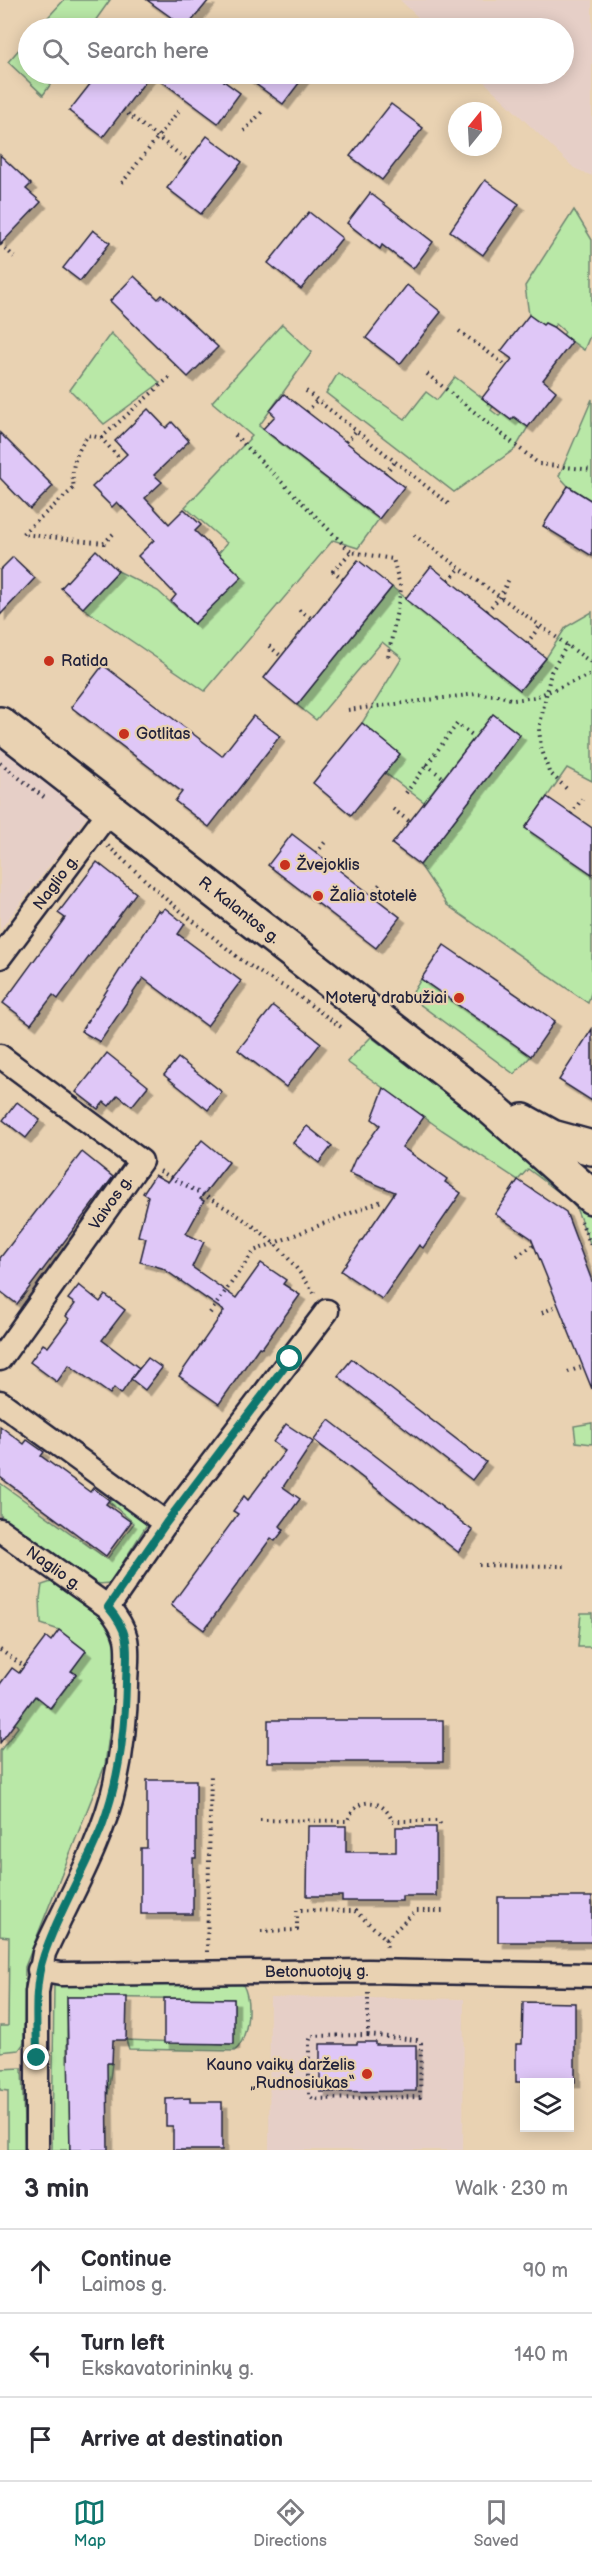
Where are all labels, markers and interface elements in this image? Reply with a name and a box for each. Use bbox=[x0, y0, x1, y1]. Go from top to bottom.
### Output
search box bbox=[18, 18, 574, 84]
icon: search bbox=[39, 35, 72, 68]
text: Search here bbox=[87, 38, 209, 65]
north arrow bbox=[448, 102, 502, 156]
place label: Ratida bbox=[61, 652, 108, 671]
marker: Ratida bbox=[42, 654, 56, 668]
place label: Gotlitas bbox=[136, 725, 191, 744]
marker: Gotlitas bbox=[117, 727, 131, 741]
street label: Naglio g. bbox=[29, 852, 82, 914]
place label: Žvejoklis bbox=[296, 854, 360, 875]
marker: Žvejoklis bbox=[278, 858, 292, 872]
street label: R. Kalantos g. bbox=[195, 873, 283, 948]
place label: Žalia stotelė bbox=[329, 885, 417, 906]
marker: Žalia stotelė bbox=[311, 889, 325, 903]
place label: Moterų drabužiai bbox=[325, 989, 447, 1008]
marker: Moterų drabužiai bbox=[452, 991, 466, 1005]
street label: Vaivos g. bbox=[85, 1172, 137, 1234]
route start bbox=[276, 1345, 302, 1371]
street label: Naglio g. bbox=[22, 1542, 85, 1594]
street label: Betonuotojų g. bbox=[265, 1961, 369, 1982]
route end bbox=[23, 2044, 49, 2070]
place label: Kauno vaikų darželis „Rudnosiukas“ bbox=[206, 2056, 355, 2093]
marker: Kauno vaikų darželis „Rudnosiukas“ bbox=[360, 2067, 374, 2081]
map controls bbox=[520, 2078, 574, 2132]
button: layers bbox=[520, 2078, 574, 2132]
text: 3 min bbox=[24, 2174, 89, 2205]
text: Walk · 230 m bbox=[455, 2177, 568, 2201]
text: Continue bbox=[81, 2246, 171, 2273]
icon: ahead bbox=[24, 2255, 57, 2288]
text: 90 m bbox=[523, 2259, 568, 2283]
text: Laimos g. bbox=[81, 2273, 167, 2297]
text: Turn left bbox=[81, 2330, 165, 2357]
icon: left bbox=[24, 2339, 57, 2372]
text: 140 m bbox=[514, 2343, 568, 2367]
text: Ekskavatorininkų g. bbox=[81, 2357, 254, 2381]
icon: arrive bbox=[24, 2423, 57, 2456]
text: Arrive at destination bbox=[81, 2426, 283, 2453]
tab: Map bbox=[73, 2496, 106, 2551]
tab: Directions bbox=[253, 2496, 327, 2551]
tab: Saved bbox=[474, 2496, 519, 2551]

